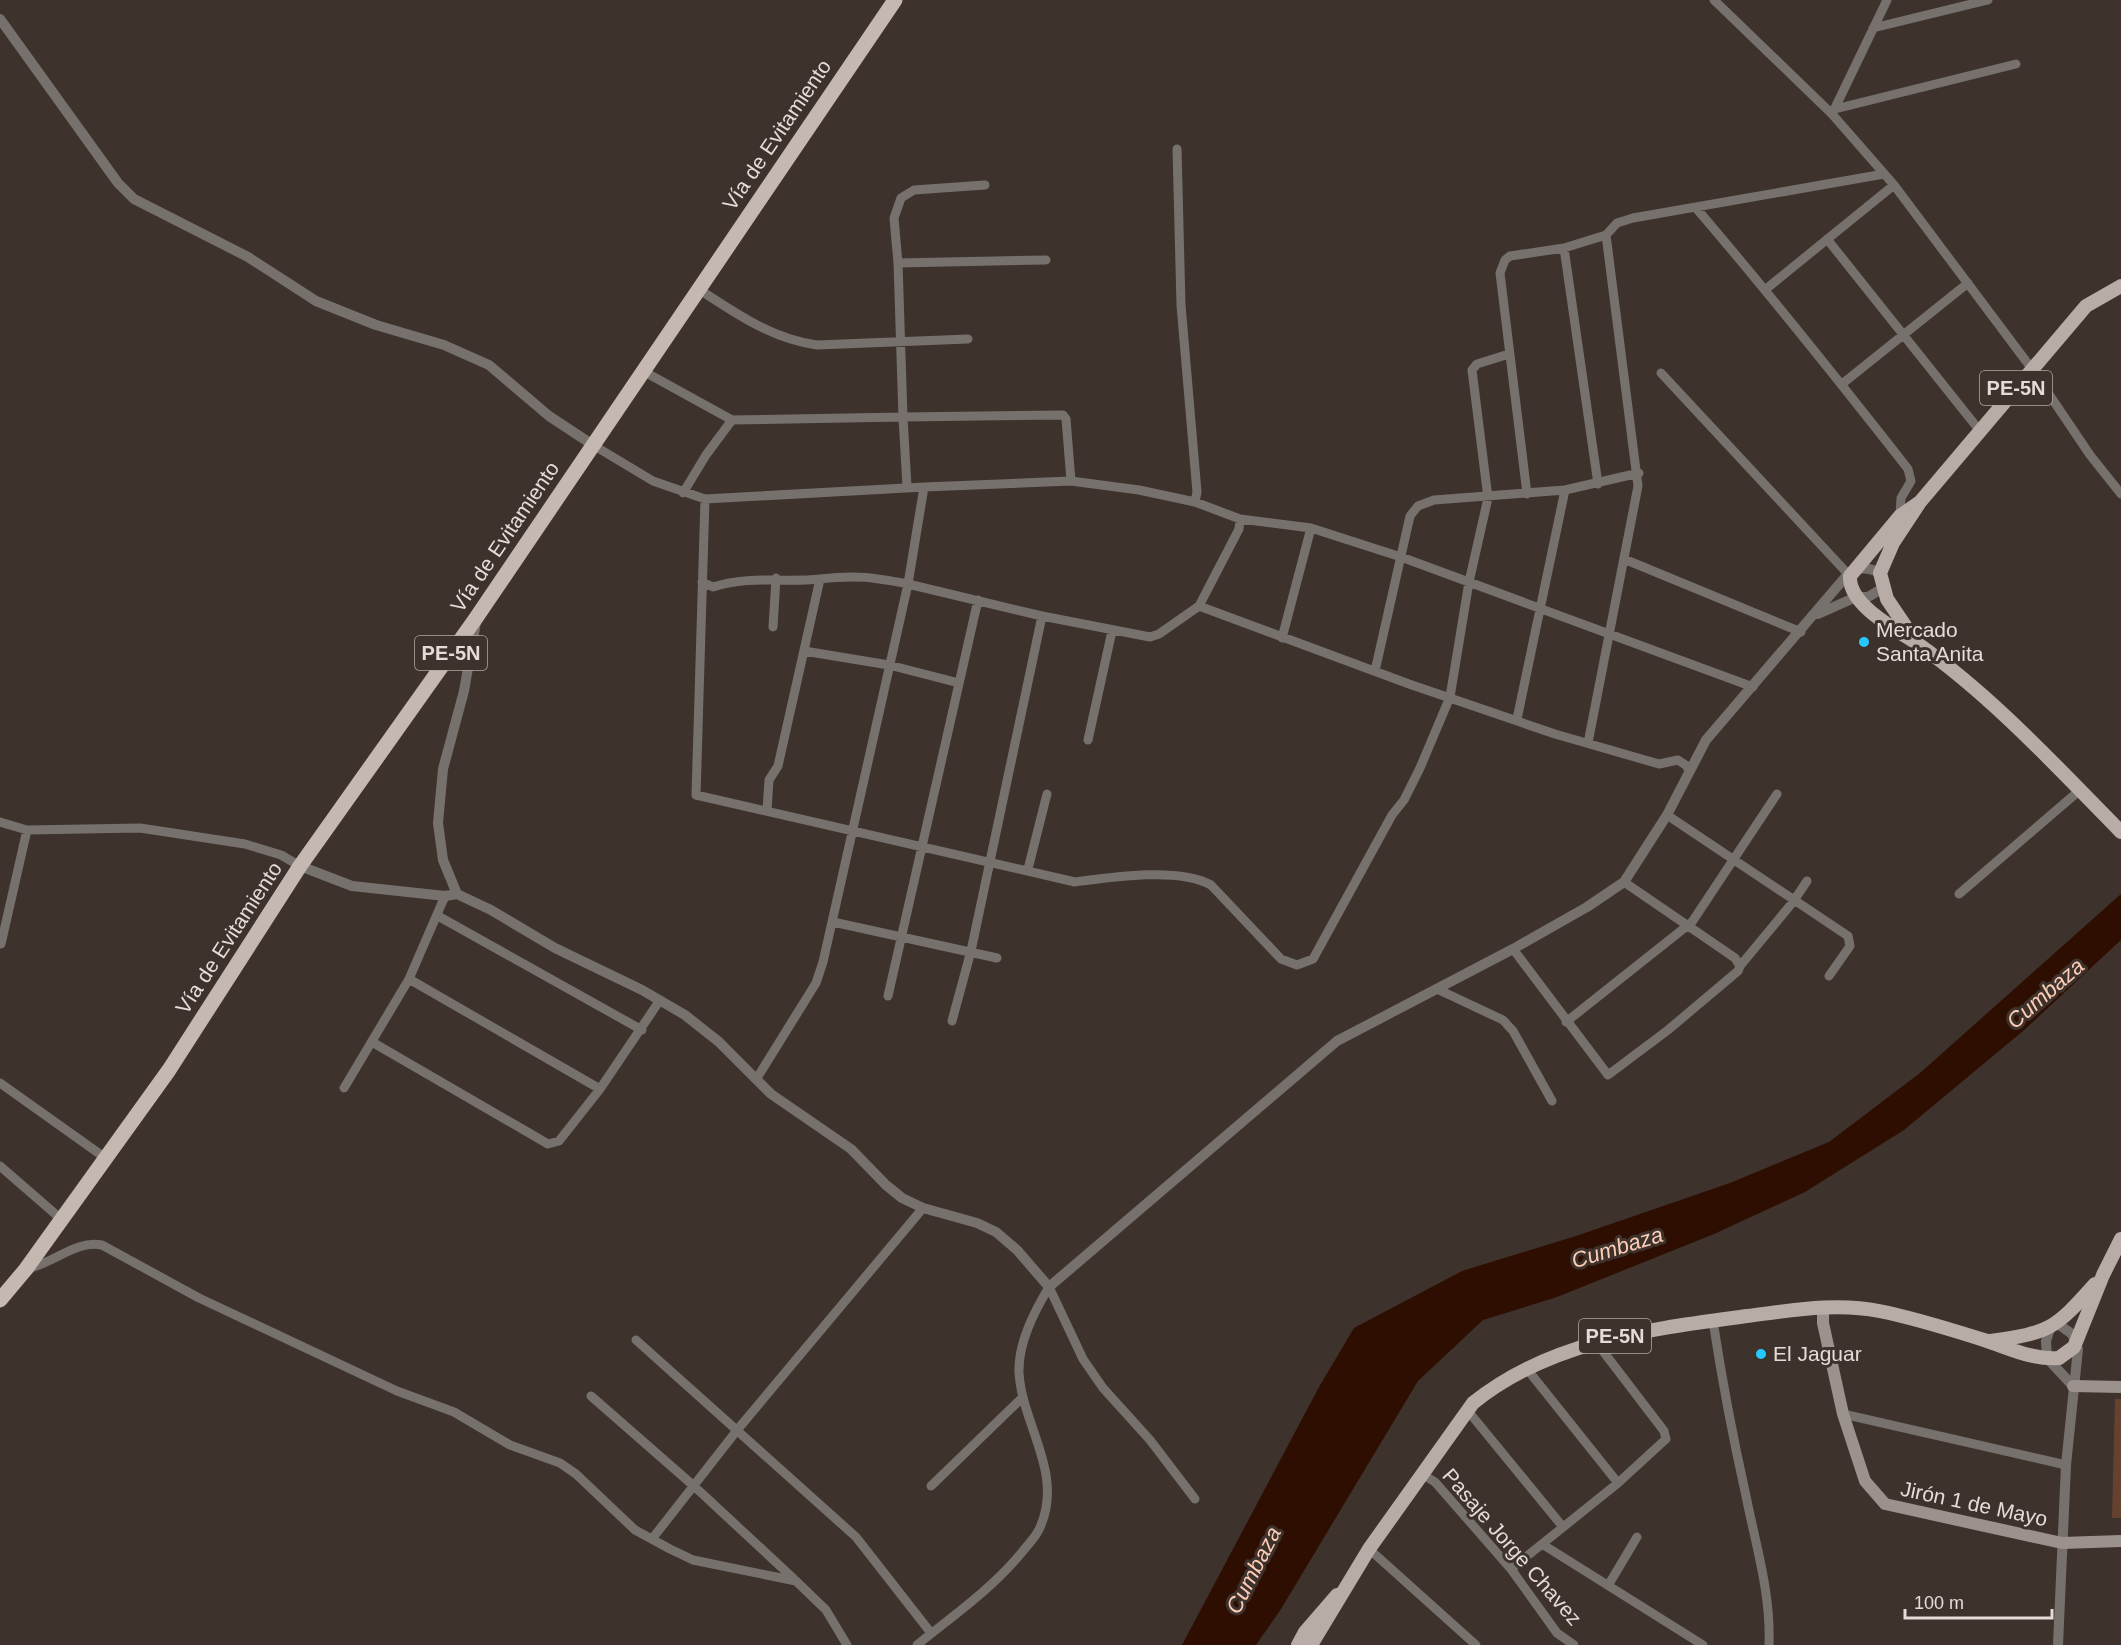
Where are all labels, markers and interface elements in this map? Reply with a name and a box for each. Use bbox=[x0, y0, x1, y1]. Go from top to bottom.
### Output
street label: Vía de Evitamiento bbox=[718, 55, 835, 214]
road number: PE-5N bbox=[1980, 371, 2052, 405]
street label: Vía de Evitamiento bbox=[446, 457, 563, 616]
place label: Mercado Santa Anita bbox=[1876, 618, 1984, 665]
marker: Mercado Santa Anita bbox=[1857, 635, 1871, 649]
road number: PE-5N bbox=[415, 636, 487, 670]
street label: Vía de Evitamiento bbox=[171, 858, 286, 1018]
water label: Cumbaza bbox=[2002, 953, 2089, 1034]
water label: Cumbaza bbox=[1568, 1222, 1666, 1273]
road number: PE-5N bbox=[1579, 1319, 1651, 1353]
place label: El Jaguar bbox=[1773, 1342, 1862, 1365]
marker: El Jaguar bbox=[1754, 1347, 1768, 1361]
street label: Pasaje Jorge Chavez bbox=[1438, 1464, 1587, 1630]
street label: Jirón 1 de Mayo bbox=[1899, 1477, 2050, 1530]
water label: Cumbaza bbox=[1221, 1523, 1286, 1618]
scale bar bbox=[1905, 1582, 2052, 1620]
text: 100 m bbox=[1914, 1593, 1964, 1613]

